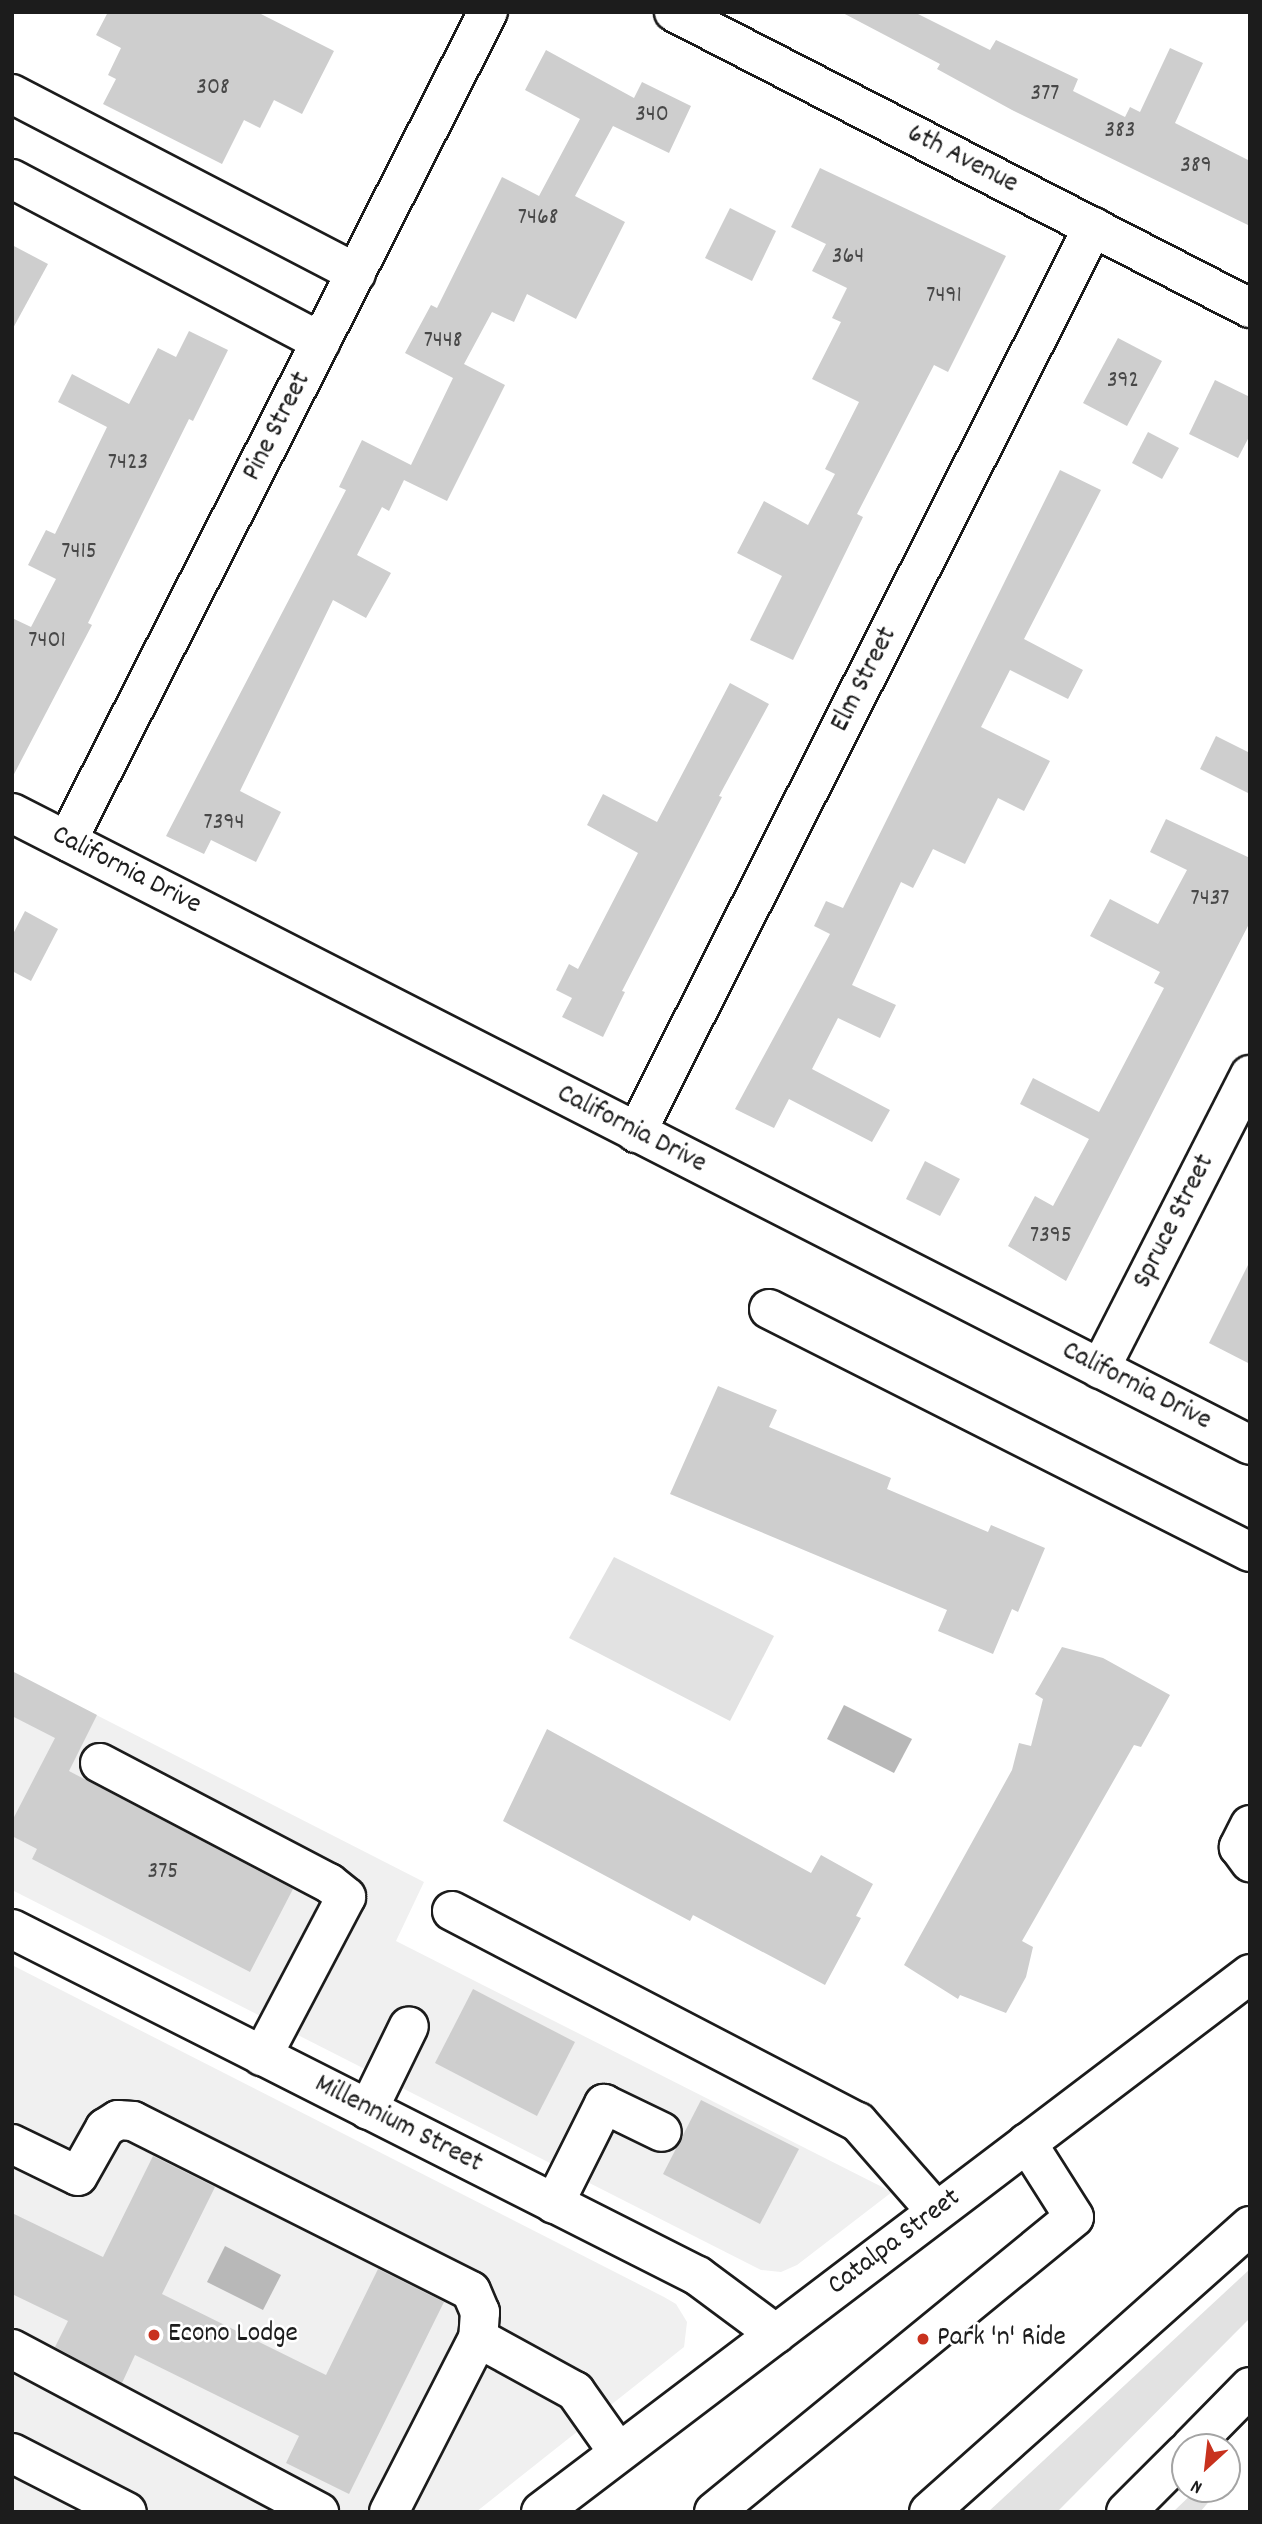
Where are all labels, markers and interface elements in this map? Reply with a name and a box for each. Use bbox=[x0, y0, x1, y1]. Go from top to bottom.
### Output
house number: 308 bbox=[196, 75, 230, 103]
house number: 377 bbox=[1030, 81, 1060, 109]
house number: 340 bbox=[635, 102, 669, 130]
street label: 6th Avenue bbox=[901, 118, 1023, 202]
house number: 383 bbox=[1105, 118, 1135, 146]
house number: 389 bbox=[1180, 153, 1212, 181]
house number: 7468 bbox=[518, 205, 558, 233]
house number: 364 bbox=[832, 244, 864, 272]
house number: 7491 bbox=[926, 283, 962, 311]
house number: 7448 bbox=[424, 328, 462, 356]
street label: Pine Street bbox=[236, 367, 320, 487]
house number: 392 bbox=[1107, 368, 1139, 396]
house number: 7423 bbox=[108, 450, 148, 478]
house number: 7415 bbox=[61, 539, 97, 567]
street label: Elm Street bbox=[824, 622, 906, 738]
house number: 7401 bbox=[28, 628, 66, 656]
house number: 7394 bbox=[204, 810, 244, 838]
street label: California Drive bbox=[46, 819, 206, 923]
house number: 7437 bbox=[1191, 886, 1229, 914]
street label: California Drive bbox=[551, 1078, 711, 1182]
street label: Spruce Street bbox=[1127, 1149, 1223, 1295]
house number: 7395 bbox=[1030, 1223, 1072, 1251]
street label: California Drive bbox=[1056, 1335, 1216, 1439]
house number: 375 bbox=[148, 1859, 178, 1887]
street label: Millennium Street bbox=[308, 2068, 488, 2182]
street label: Catalpa Street bbox=[822, 2182, 968, 2304]
place label: Econo Lodge bbox=[168, 2318, 298, 2352]
place label: Park 'n' Ride bbox=[937, 2322, 1066, 2356]
marker: Econo Lodge bbox=[146, 2327, 162, 2343]
marker: Park 'n' Ride bbox=[915, 2331, 931, 2347]
north arrow bbox=[1171, 2433, 1241, 2503]
text: N bbox=[1187, 2471, 1207, 2500]

